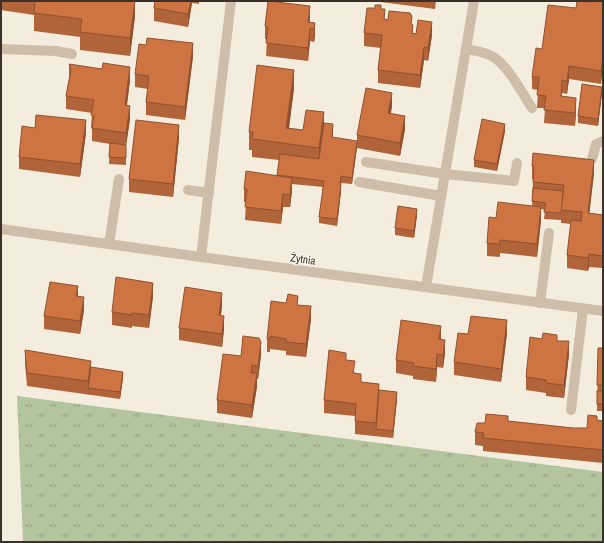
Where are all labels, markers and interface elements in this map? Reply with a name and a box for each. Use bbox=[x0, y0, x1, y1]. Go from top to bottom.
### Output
street label: Żytnia bbox=[290, 250, 316, 268]

